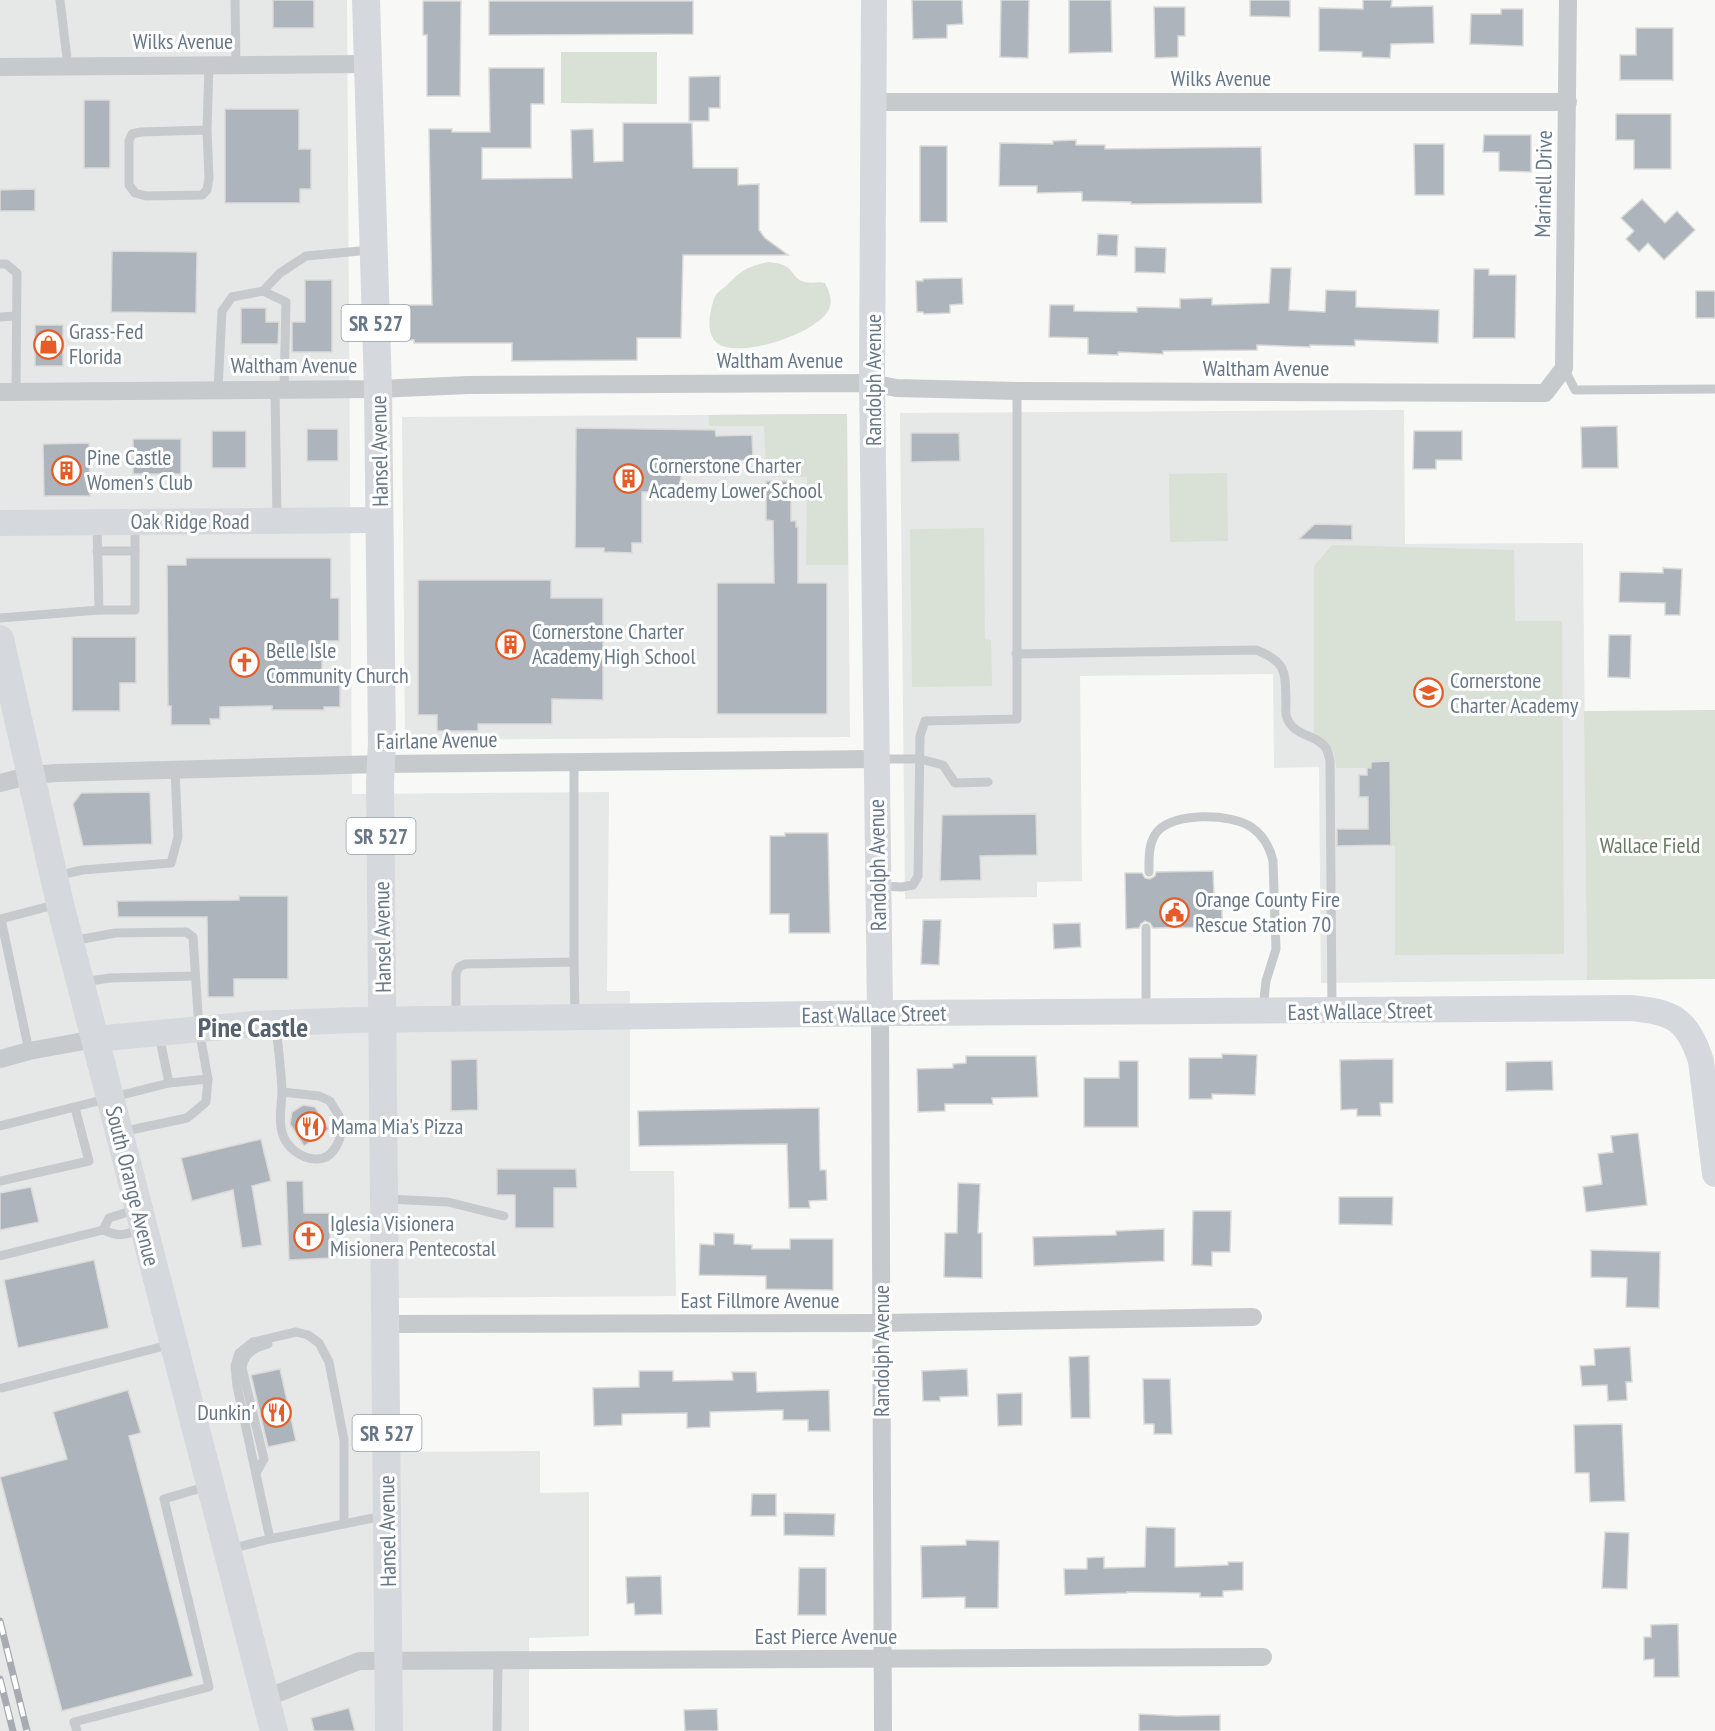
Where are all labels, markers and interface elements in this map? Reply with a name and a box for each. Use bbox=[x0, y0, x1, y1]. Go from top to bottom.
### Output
street label: Wilks Avenue bbox=[133, 27, 233, 55]
street label: Wilks Avenue bbox=[1171, 64, 1271, 92]
street label: Marinell Drive bbox=[1528, 130, 1558, 238]
road number: SR 527 bbox=[342, 305, 410, 341]
street label: Randolph Avenue bbox=[859, 314, 887, 446]
place label: Grass-Fed Florida bbox=[69, 317, 144, 370]
shop icon: Grass-Fed Florida bbox=[32, 328, 64, 360]
street label: Waltham Avenue bbox=[717, 346, 843, 374]
street label: Waltham Avenue bbox=[231, 351, 357, 379]
street label: Waltham Avenue bbox=[1203, 354, 1329, 382]
street label: Hansel Avenue bbox=[364, 395, 394, 507]
place label: Pine Castle Women's Club bbox=[87, 443, 193, 496]
place label: Cornerstone Charter Academy Lower School bbox=[649, 451, 823, 504]
building icon: Pine Castle Women's Club bbox=[50, 454, 82, 486]
building icon: Cornerstone Charter Academy Lower School bbox=[612, 462, 644, 494]
street label: Oak Ridge Road bbox=[130, 507, 250, 535]
place label: Cornerstone Charter Academy High School bbox=[532, 617, 696, 670]
building icon: Cornerstone Charter Academy High School bbox=[495, 628, 527, 660]
place label: Belle Isle Community Church bbox=[266, 636, 409, 689]
church icon: Belle Isle Community Church bbox=[229, 647, 261, 679]
place label: Cornerstone Charter Academy bbox=[1450, 666, 1579, 719]
school or university icon: Cornerstone Charter Academy bbox=[1413, 677, 1445, 709]
street label: Fairlane Avenue bbox=[376, 725, 498, 755]
street label: Randolph Avenue bbox=[862, 799, 892, 931]
road number: SR 527 bbox=[346, 818, 416, 854]
park label: Wallace Field bbox=[1600, 831, 1700, 859]
street label: Hansel Avenue bbox=[367, 881, 397, 993]
place label: Orange County Fire Rescue Station 70 bbox=[1195, 885, 1340, 938]
public building icon: Orange County Fire Rescue Station 70 bbox=[1158, 896, 1190, 928]
street label: East Wallace Street bbox=[1287, 996, 1433, 1026]
street label: East Wallace Street bbox=[801, 999, 947, 1029]
district label: Pine Castle bbox=[198, 1008, 308, 1045]
street label: South Orange Avenue bbox=[100, 1103, 166, 1269]
restaurant icon: Mama Mia's Pizza bbox=[294, 1110, 326, 1142]
place label: Mama Mia's Pizza bbox=[331, 1112, 463, 1140]
place label: Iglesia Visionera Misionera Pentecostal bbox=[330, 1209, 497, 1262]
church icon: Iglesia Visionera Misionera Pentecostal bbox=[293, 1220, 325, 1252]
street label: Randolph Avenue bbox=[867, 1285, 895, 1417]
street label: East Fillmore Avenue bbox=[680, 1286, 840, 1314]
restaurant icon: Dunkin' bbox=[260, 1396, 292, 1428]
place label: Dunkin' bbox=[197, 1398, 255, 1426]
road number: SR 527 bbox=[352, 1415, 422, 1451]
street label: Hansel Avenue bbox=[372, 1475, 402, 1587]
street label: East Pierce Avenue bbox=[755, 1622, 897, 1650]

